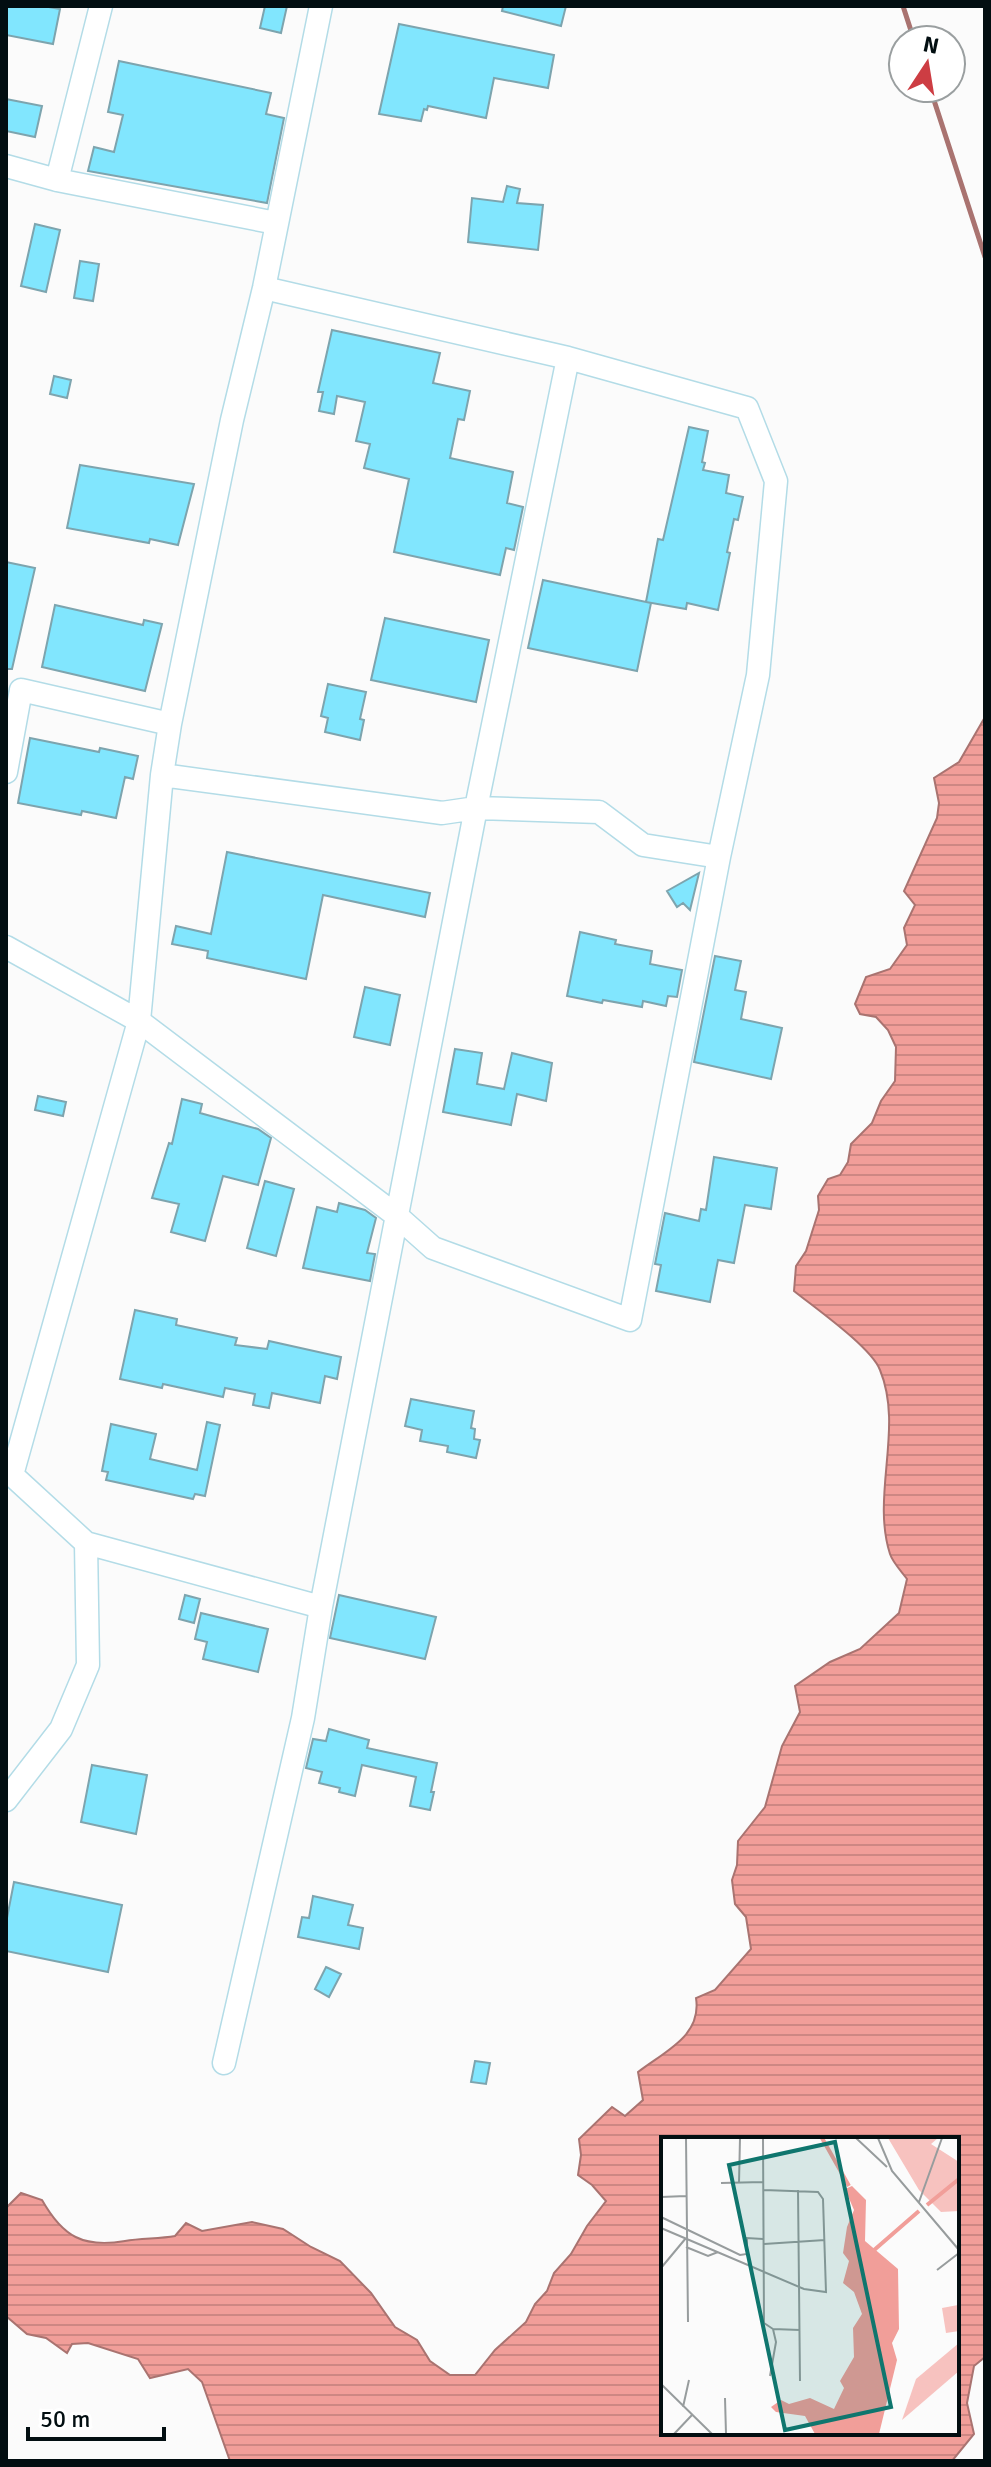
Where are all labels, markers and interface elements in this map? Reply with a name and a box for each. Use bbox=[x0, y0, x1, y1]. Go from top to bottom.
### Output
north arrow bbox=[887, 24, 967, 104]
text: N bbox=[921, 30, 941, 60]
inset map bbox=[661, 2137, 959, 2435]
scale bar bbox=[28, 2391, 164, 2441]
text: 50 m bbox=[40, 2404, 90, 2434]

